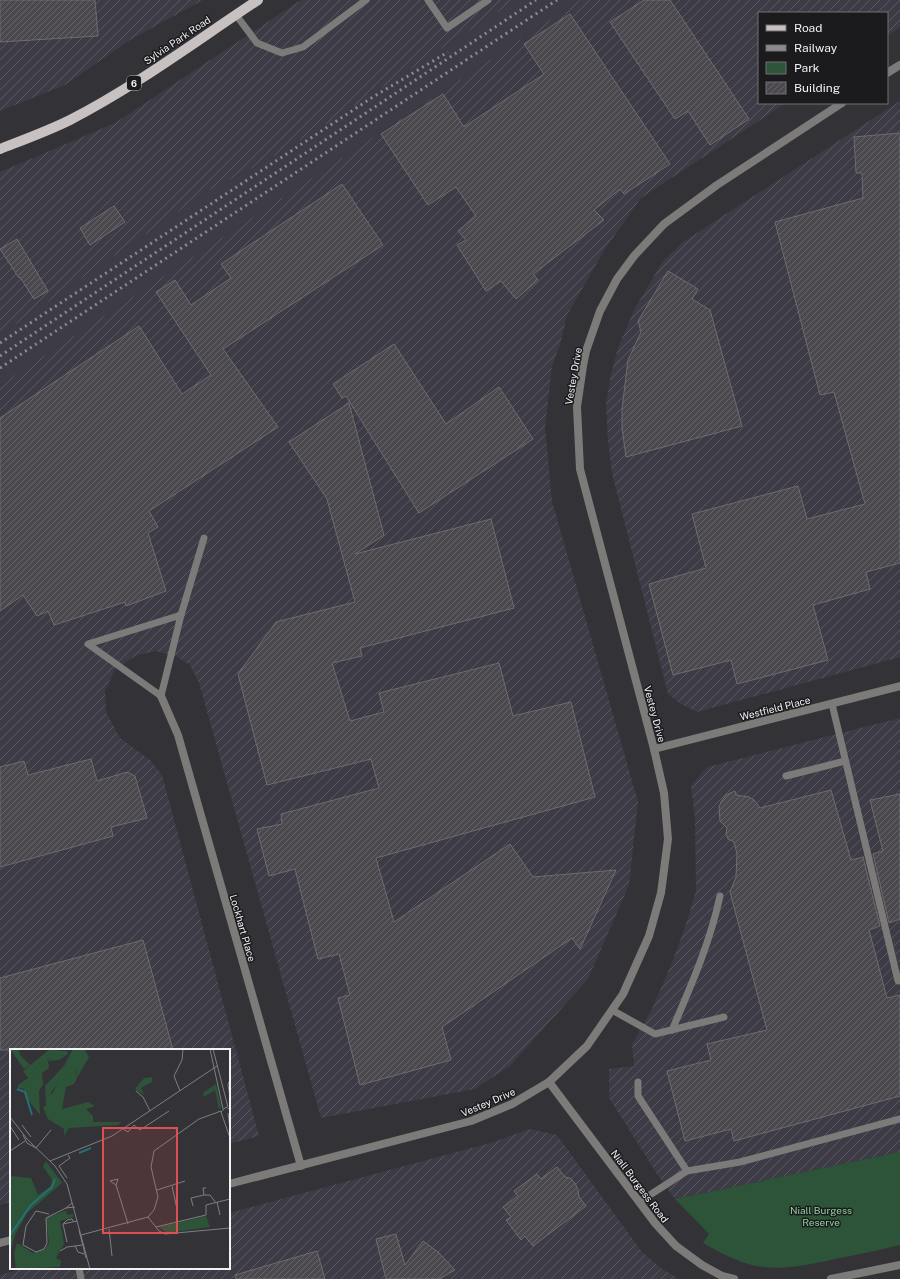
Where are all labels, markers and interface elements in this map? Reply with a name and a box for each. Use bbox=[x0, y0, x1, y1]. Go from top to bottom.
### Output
legend bbox=[758, 12, 888, 104]
street label: Sylvia Park Road bbox=[141, 13, 213, 67]
text: Road bbox=[794, 21, 822, 35]
text: Railway bbox=[794, 41, 838, 55]
text: Park bbox=[794, 61, 820, 75]
road number: 6 bbox=[127, 76, 141, 90]
text: Building bbox=[794, 81, 840, 95]
street label: Vestey Drive bbox=[562, 346, 584, 406]
street label: Vestey Drive bbox=[642, 684, 668, 744]
street label: Westfield Place bbox=[738, 693, 812, 723]
street label: Lockhart Place bbox=[228, 893, 258, 963]
inset map bbox=[10, 1049, 230, 1269]
street label: Vestey Drive bbox=[459, 1085, 517, 1119]
street label: Niall Burgess Road bbox=[609, 1147, 671, 1225]
park label: Niall Burgess Reserve bbox=[790, 1204, 852, 1228]

